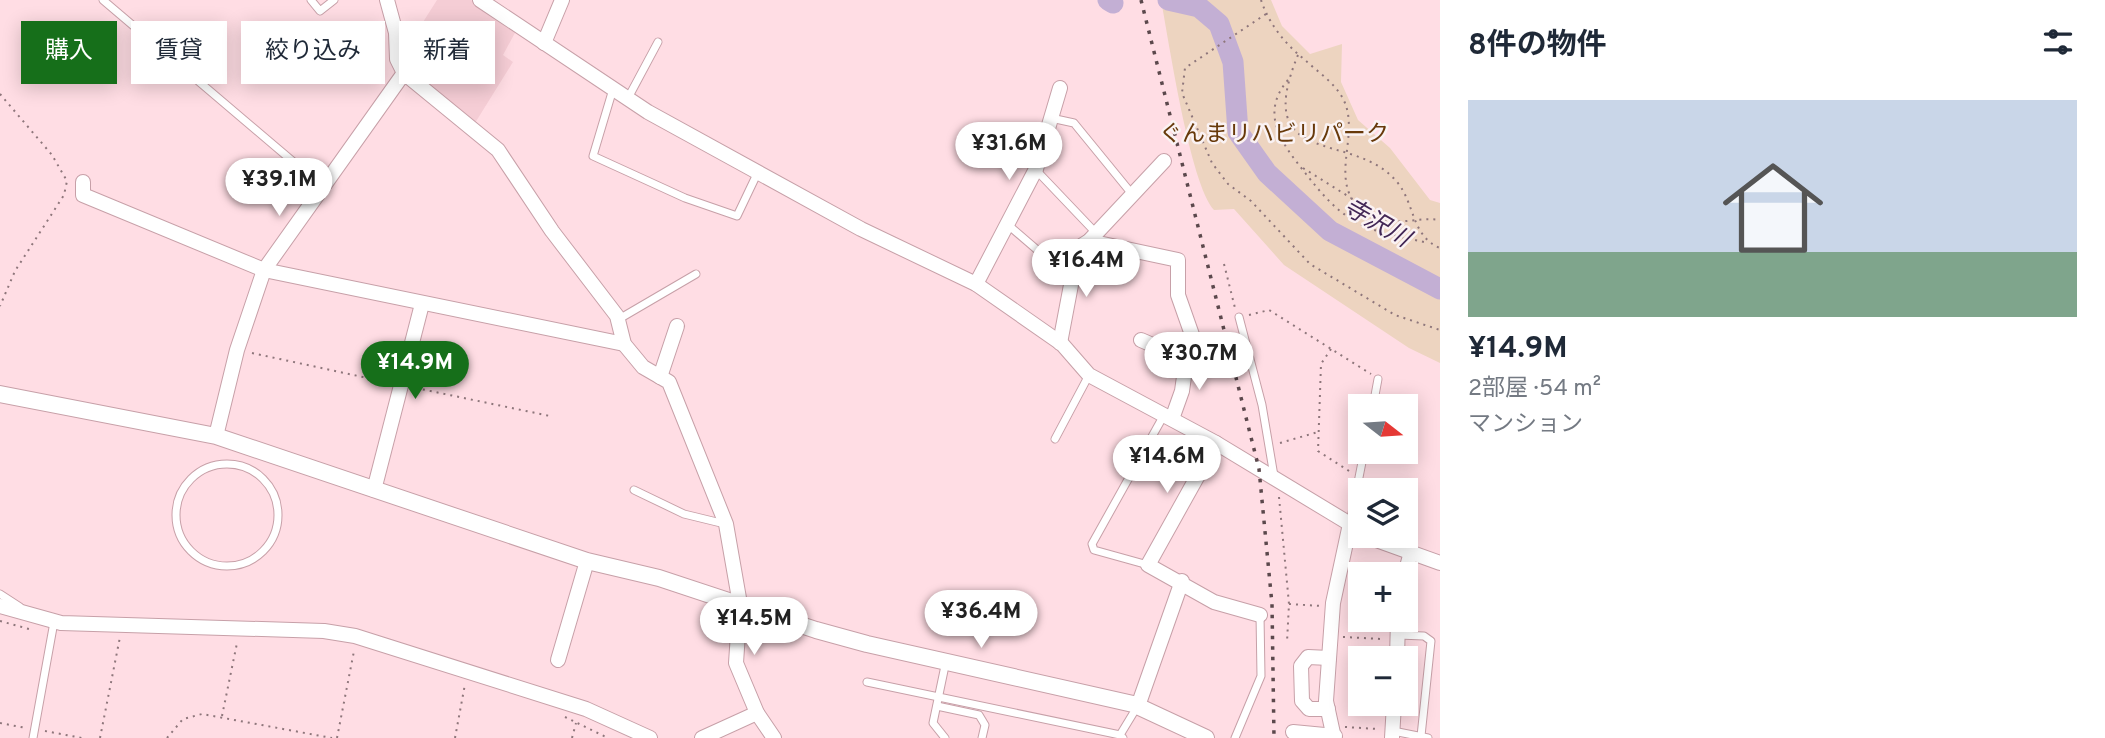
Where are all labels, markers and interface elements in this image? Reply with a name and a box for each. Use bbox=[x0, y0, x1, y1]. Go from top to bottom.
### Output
chip: 購入 bbox=[21, 21, 117, 84]
chip: 賃貸 bbox=[131, 21, 227, 84]
chip: 絞り込み bbox=[241, 21, 385, 84]
chip: 新着 bbox=[399, 21, 495, 84]
icon: filters bbox=[2039, 23, 2077, 61]
text: 8件の物件 bbox=[1468, 28, 1607, 65]
park label: ぐんまリハビリパーク bbox=[1159, 121, 1389, 150]
pin: ¥31.6M bbox=[952, 122, 1066, 182]
text: ¥31.6M bbox=[971, 130, 1047, 159]
icon: home bbox=[1710, 145, 1836, 271]
pin: ¥39.1M bbox=[222, 158, 336, 218]
text: ¥39.1M bbox=[241, 166, 317, 195]
water label: 寺沢川 bbox=[1337, 193, 1417, 256]
pin: ¥16.4M bbox=[1029, 240, 1143, 299]
text: ¥16.4M bbox=[1048, 247, 1124, 276]
text: ¥14.9M bbox=[1468, 331, 1567, 368]
pin: ¥30.7M bbox=[1142, 332, 1256, 392]
text: ¥30.7M bbox=[1160, 340, 1238, 369]
pin: ¥14.9M bbox=[358, 342, 472, 401]
text: ¥14.9M bbox=[377, 349, 453, 378]
text: 2部屋 · 54 m² bbox=[1468, 375, 1601, 404]
north arrow bbox=[1348, 394, 1418, 464]
map controls bbox=[1348, 394, 1418, 716]
text: マンション bbox=[1468, 411, 1583, 440]
pin: ¥14.6M bbox=[1110, 435, 1224, 495]
text: ¥14.6M bbox=[1129, 443, 1205, 472]
button: layers bbox=[1348, 478, 1418, 548]
button: + bbox=[1348, 562, 1418, 632]
pin: ¥36.4M bbox=[924, 590, 1038, 650]
pin: ¥14.5M bbox=[697, 598, 811, 657]
text: ¥36.4M bbox=[941, 598, 1021, 627]
text: ¥14.5M bbox=[716, 605, 792, 634]
button: − bbox=[1348, 646, 1418, 716]

